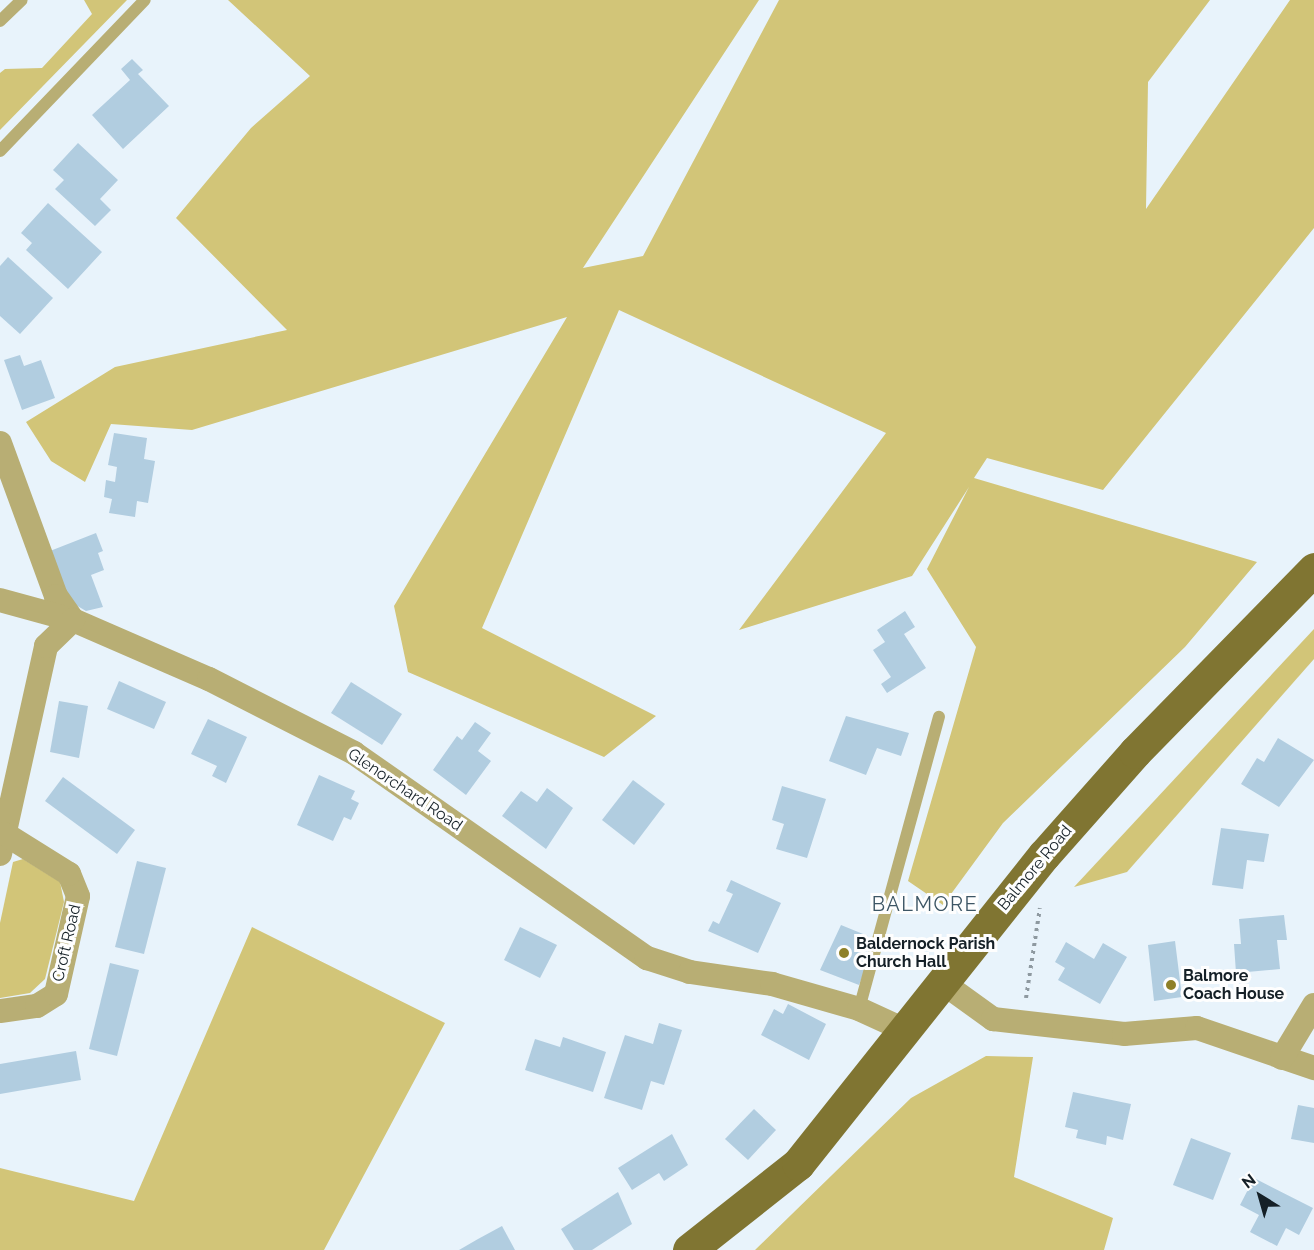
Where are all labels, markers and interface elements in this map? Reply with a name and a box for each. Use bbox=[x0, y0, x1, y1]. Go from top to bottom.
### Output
street label: Glenorchard Road bbox=[344, 745, 466, 835]
street label: Balmore Road bbox=[994, 822, 1076, 914]
district label: BALMORE bbox=[872, 892, 978, 916]
street label: Croft Road bbox=[49, 902, 85, 984]
place label: Baldernock Parish Church Hall bbox=[856, 934, 995, 972]
marker: Baldernock Parish Church Hall bbox=[837, 946, 851, 960]
place label: Balmore Coach House bbox=[1183, 966, 1284, 1004]
marker: Balmore Coach House bbox=[1164, 978, 1178, 992]
north arrow bbox=[1230, 1166, 1290, 1226]
text: N bbox=[1238, 1170, 1259, 1192]

